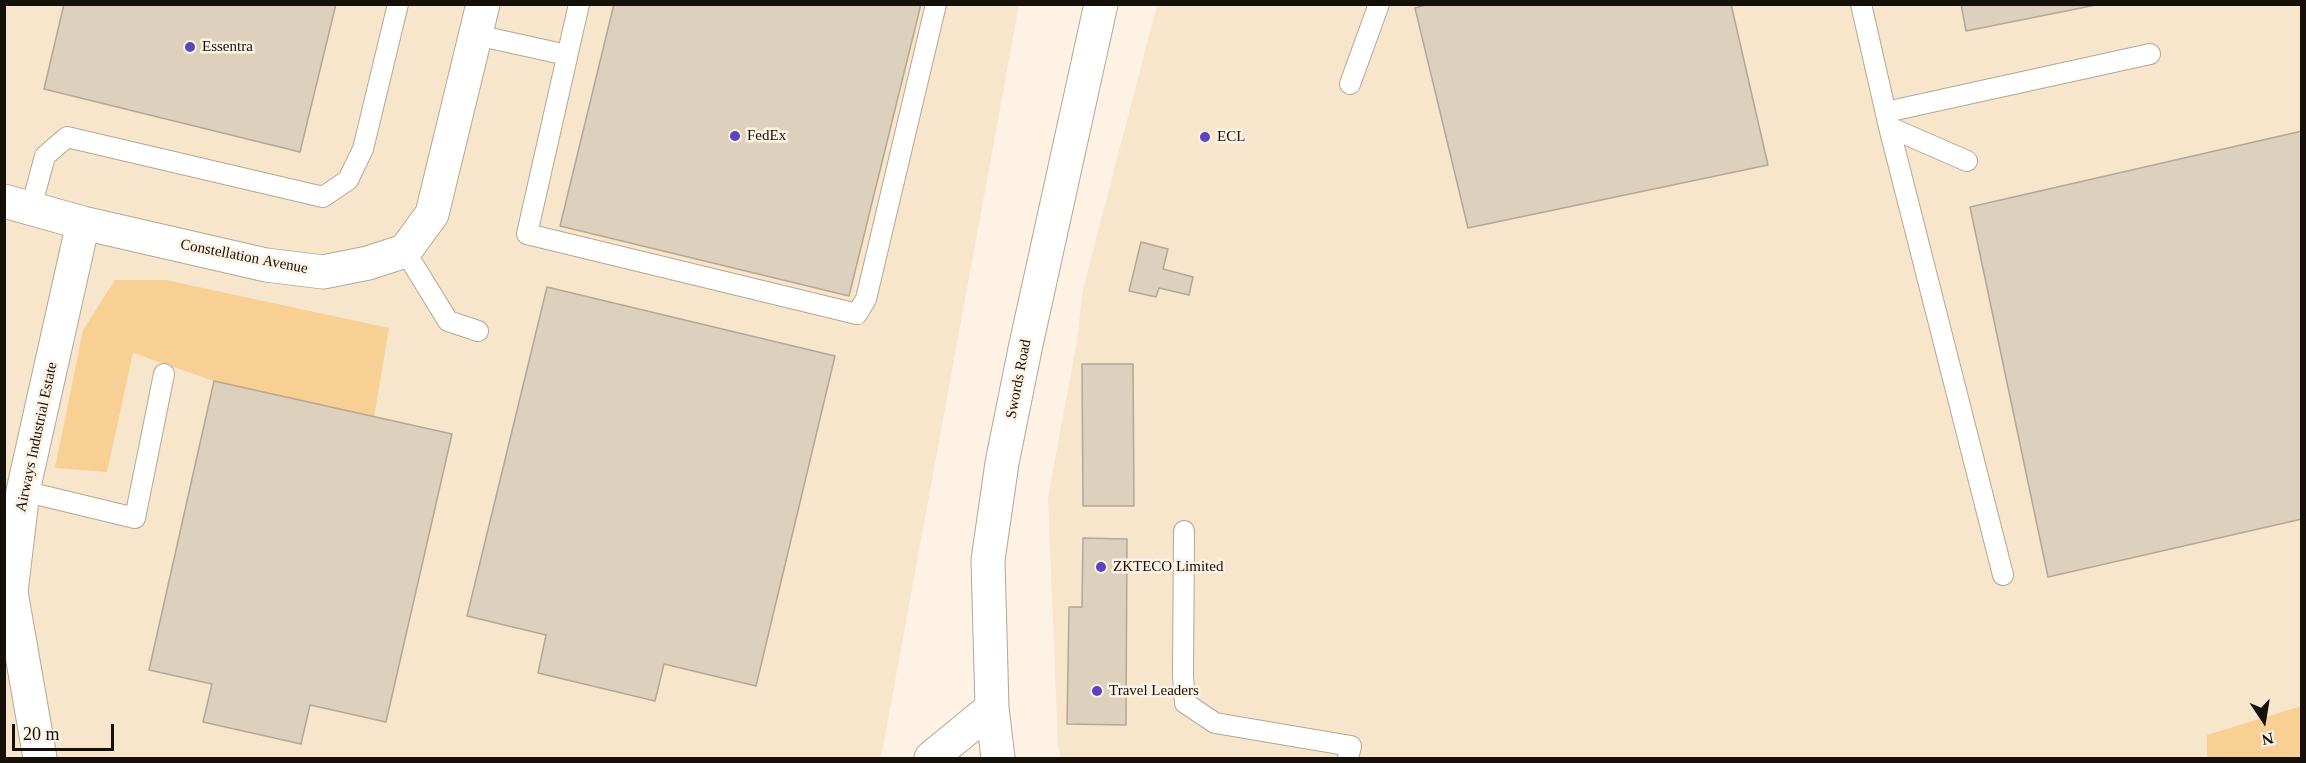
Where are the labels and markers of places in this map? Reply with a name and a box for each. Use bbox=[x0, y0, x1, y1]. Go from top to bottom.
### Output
place label: Essentra bbox=[202, 38, 253, 56]
marker: Essentra bbox=[183, 40, 197, 54]
place label: FedEx bbox=[747, 127, 786, 145]
place label: ECL bbox=[1217, 128, 1245, 146]
marker: FedEx bbox=[728, 129, 742, 143]
marker: ECL bbox=[1198, 130, 1212, 144]
place label: ZKTECO Limited bbox=[1113, 558, 1223, 576]
marker: ZKTECO Limited bbox=[1094, 560, 1108, 574]
place label: Travel Leaders bbox=[1109, 682, 1199, 700]
marker: Travel Leaders bbox=[1090, 684, 1104, 698]

